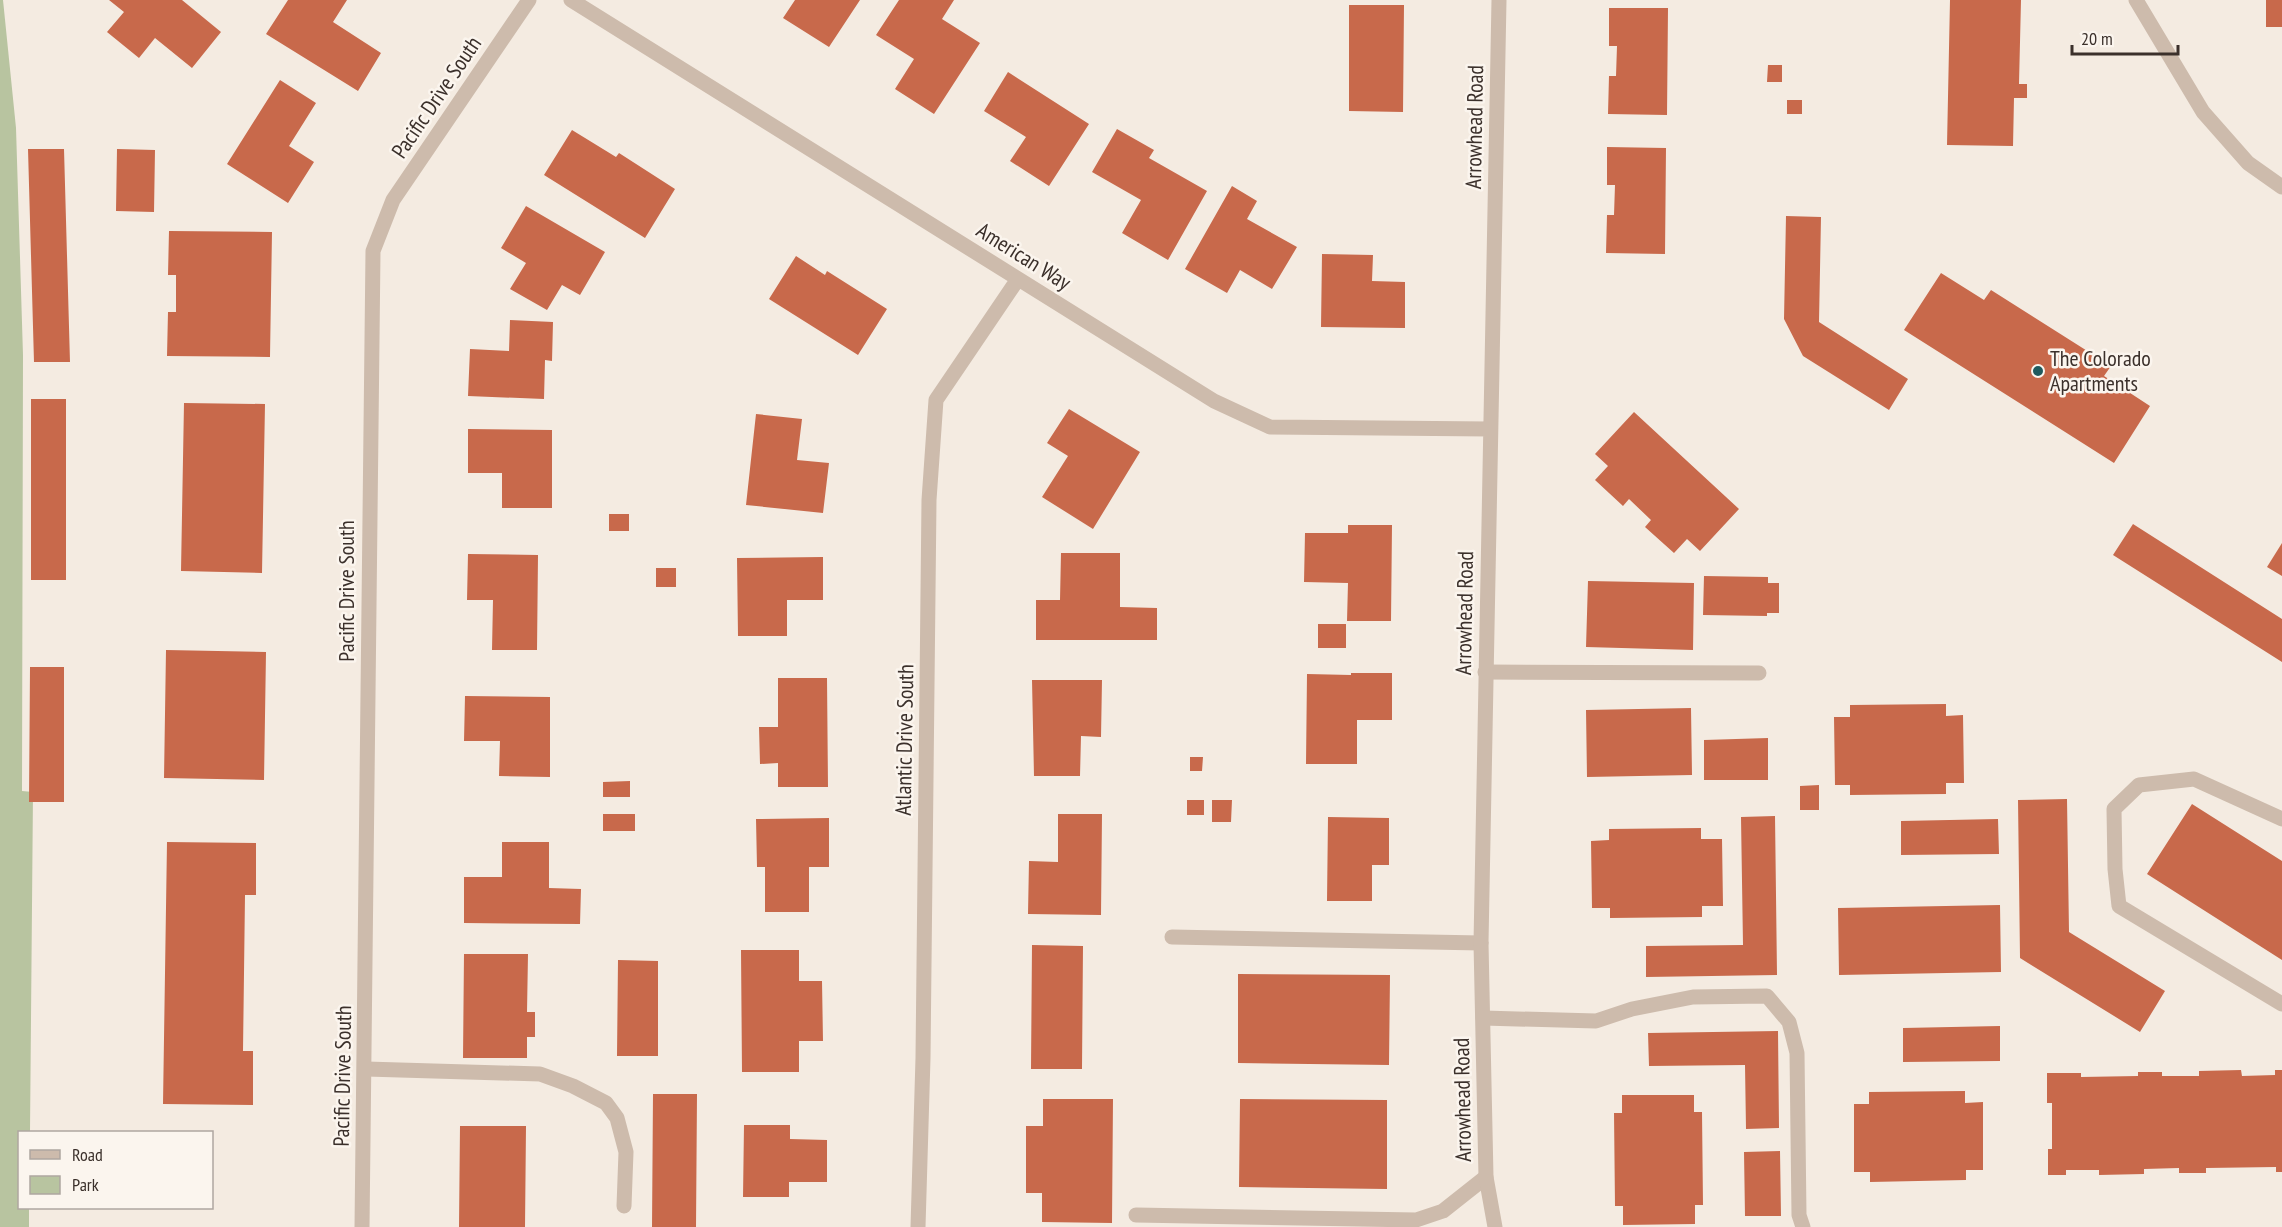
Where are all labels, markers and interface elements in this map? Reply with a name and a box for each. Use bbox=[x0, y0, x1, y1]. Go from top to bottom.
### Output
scale bar bbox=[2072, 18, 2178, 56]
text: 20 m bbox=[2081, 27, 2113, 50]
street label: Pacific Drive South bbox=[385, 31, 487, 163]
street label: Arrowhead Road bbox=[1459, 65, 1489, 189]
street label: American Way bbox=[971, 216, 1077, 296]
place label: The Colorado Apartments bbox=[2050, 344, 2151, 397]
marker: The Colorado Apartments bbox=[2031, 364, 2045, 378]
street label: Pacific Drive South bbox=[332, 520, 360, 662]
street label: Arrowhead Road bbox=[1449, 551, 1479, 675]
street label: Atlantic Drive South bbox=[889, 664, 919, 816]
street label: Pacific Drive South bbox=[327, 1005, 357, 1147]
street label: Arrowhead Road bbox=[1447, 1038, 1477, 1162]
legend bbox=[18, 1131, 213, 1209]
text: Road bbox=[72, 1143, 103, 1166]
text: Park bbox=[72, 1173, 99, 1196]

